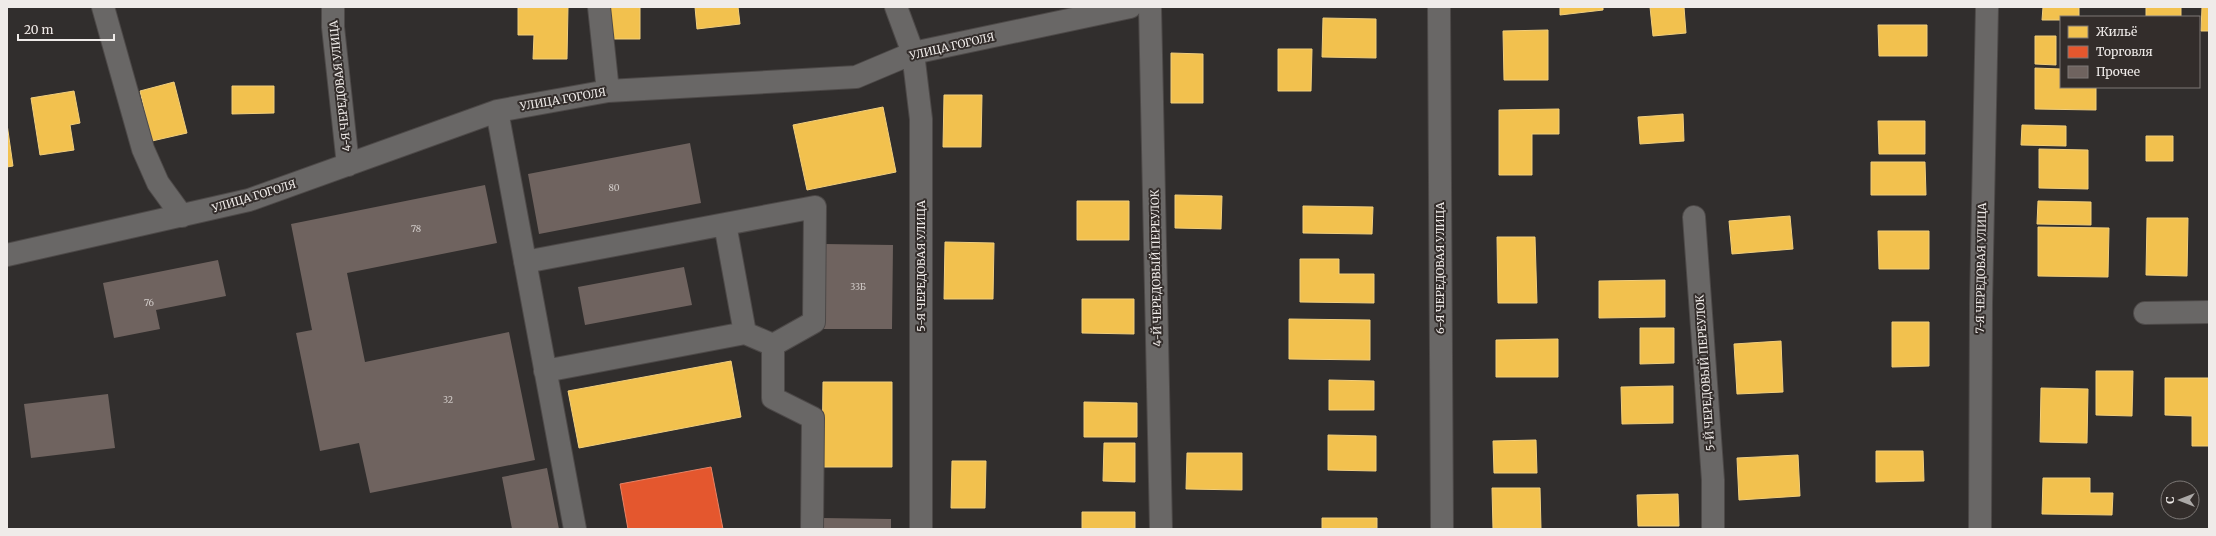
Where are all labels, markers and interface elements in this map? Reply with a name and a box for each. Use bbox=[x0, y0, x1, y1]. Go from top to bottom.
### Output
scale bar bbox=[18, 16, 114, 42]
legend bbox=[2060, 16, 2200, 88]
street label: 4-Я ЧЕРЕДОВАЯ УЛИЦА bbox=[326, 20, 354, 152]
text: 20 m bbox=[24, 22, 53, 37]
text: Жильё bbox=[2096, 24, 2137, 39]
street label: УЛИЦА ГОГОЛЯ bbox=[907, 29, 996, 63]
text: Торговля bbox=[2096, 44, 2153, 59]
text: Прочее bbox=[2096, 64, 2140, 79]
street label: УЛИЦА ГОГОЛЯ bbox=[518, 85, 607, 114]
street label: УЛИЦА ГОГОЛЯ bbox=[209, 177, 298, 216]
house number: 80 bbox=[608, 182, 620, 193]
street label: 4-Й ЧЕРЕДОВЫЙ ПЕРЕУЛОК bbox=[1148, 189, 1164, 347]
street label: 5-Я ЧЕРЕДОВАЯ УЛИЦА bbox=[914, 200, 928, 332]
street label: 6-Я ЧЕРЕДОВАЯ УЛИЦА bbox=[1433, 202, 1447, 334]
street label: 7-Я ЧЕРЕДОВАЯ УЛИЦА bbox=[1973, 202, 1989, 333]
house number: 78 bbox=[411, 223, 421, 234]
house number: 33Б bbox=[850, 281, 866, 292]
street label: 5-Й ЧЕРЕДОВЫЙ ПЕРЕУЛОК bbox=[1693, 294, 1717, 452]
house number: 76 bbox=[144, 297, 155, 308]
house number: 32 bbox=[443, 394, 453, 405]
north arrow bbox=[2160, 480, 2200, 520]
text: С bbox=[2163, 496, 2177, 504]

